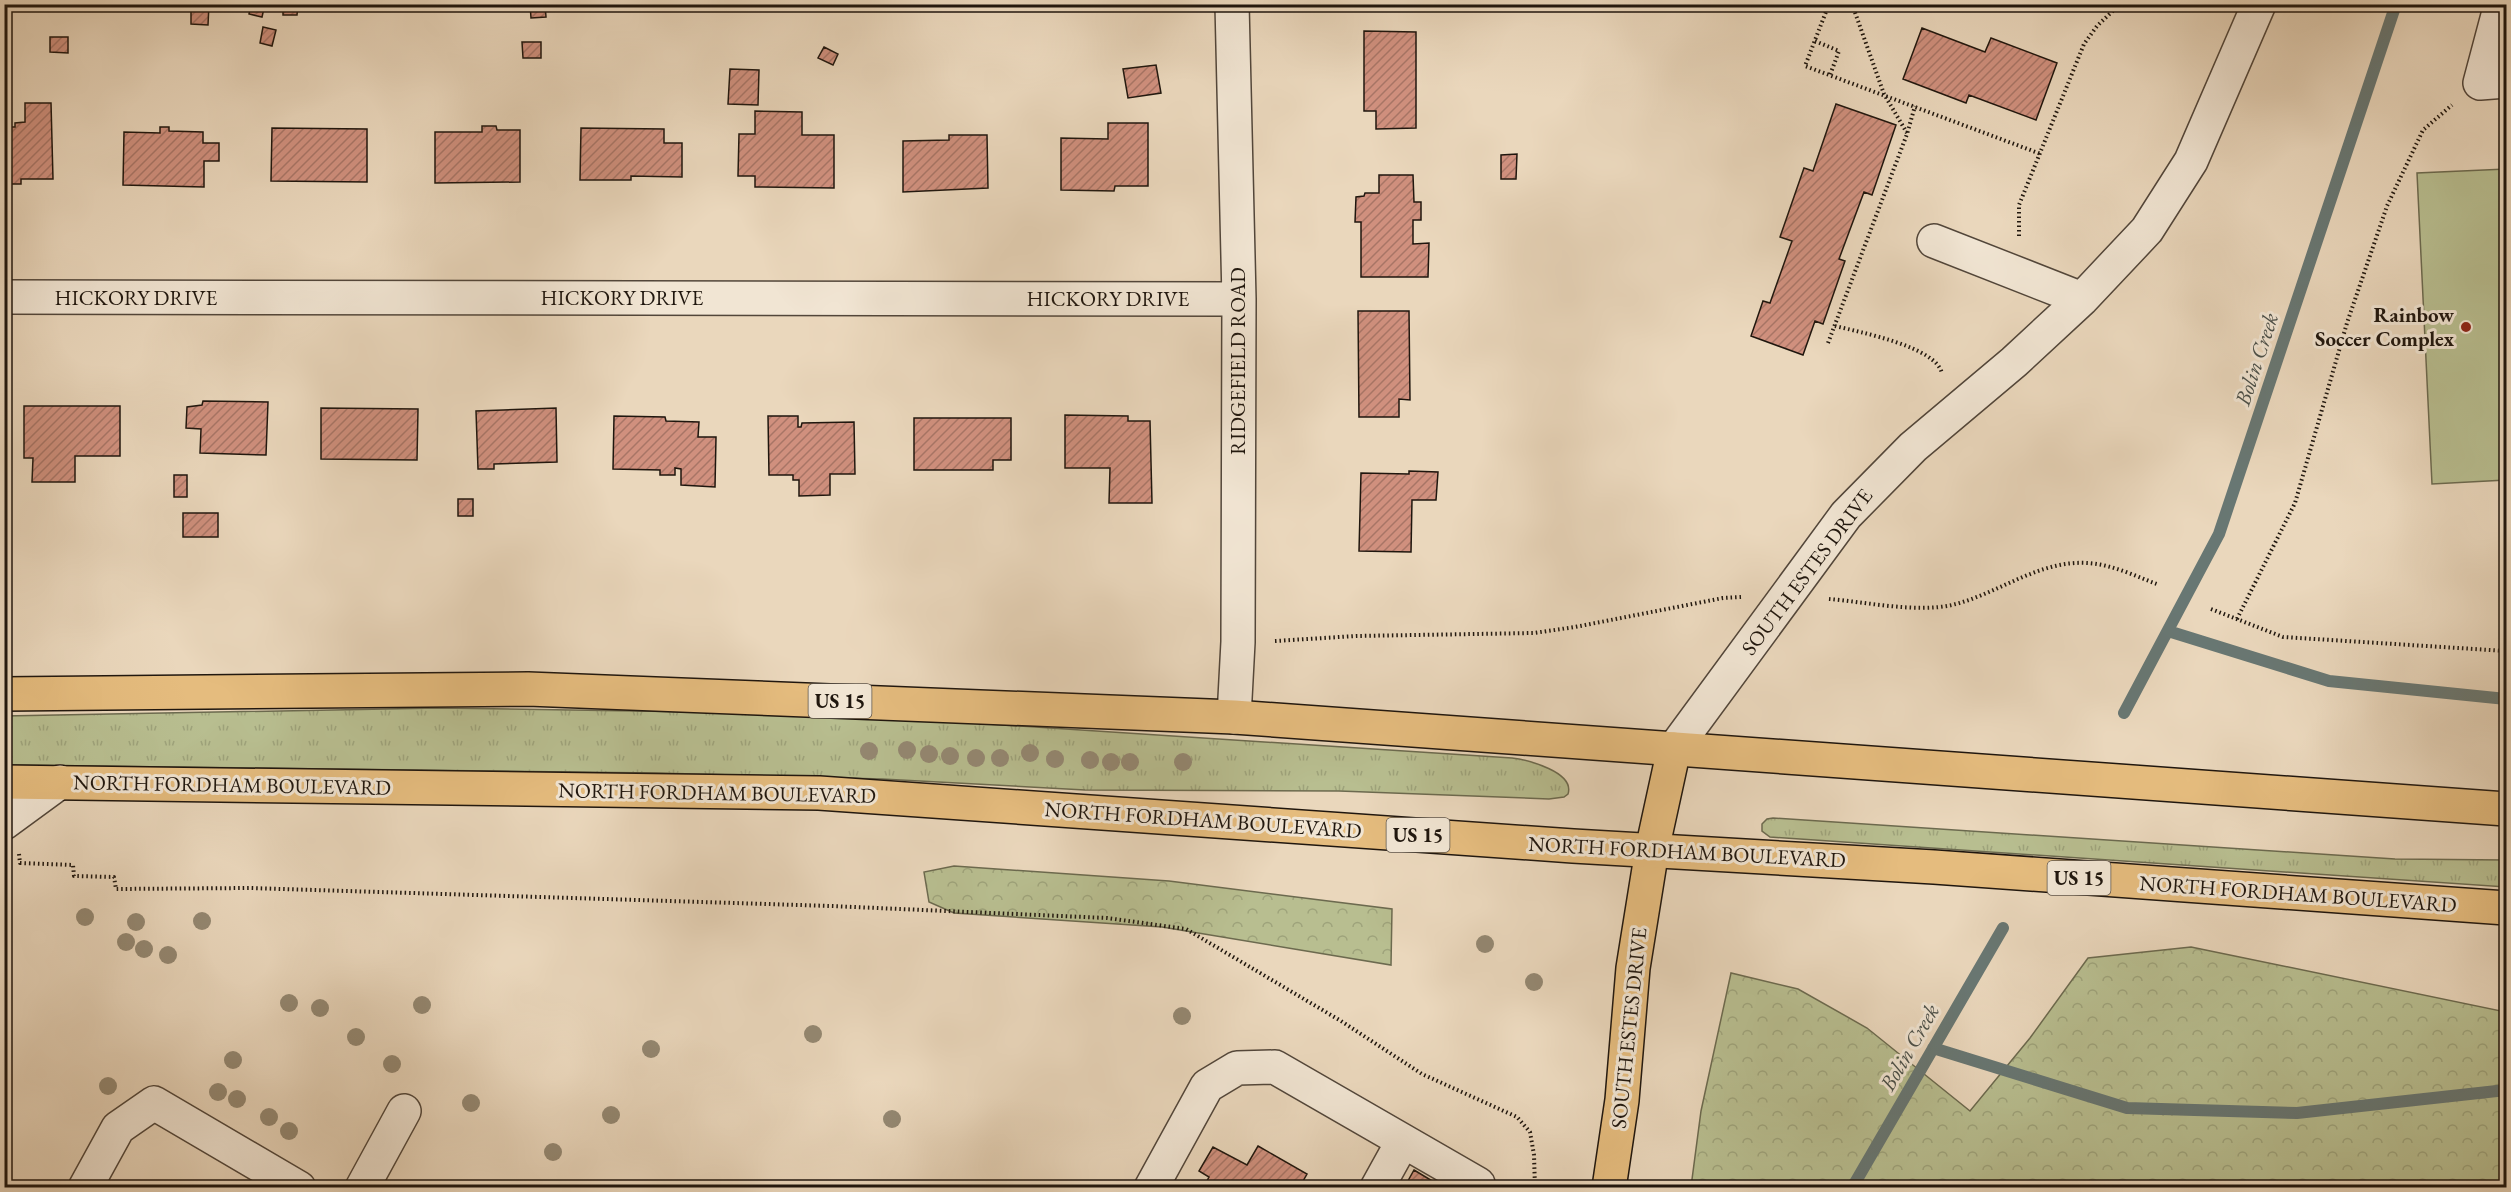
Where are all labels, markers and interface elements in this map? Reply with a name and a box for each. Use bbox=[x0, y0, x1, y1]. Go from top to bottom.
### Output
street label: RIDGEFIELD ROAD bbox=[1224, 267, 1251, 455]
street label: HICKORY DRIVE bbox=[55, 284, 218, 311]
street label: HICKORY DRIVE bbox=[541, 284, 704, 311]
street label: HICKORY DRIVE bbox=[1027, 285, 1190, 312]
place label: Rainbow Soccer Complex bbox=[2315, 301, 2454, 352]
water label: Bolin Creek bbox=[2228, 309, 2285, 410]
marker: Rainbow Soccer Complex bbox=[2459, 320, 2473, 334]
street label: SOUTH ESTES DRIVE bbox=[1735, 483, 1878, 660]
road number: US 15 bbox=[808, 684, 872, 718]
street label: NORTH FORDHAM BOULEVARD bbox=[73, 768, 391, 801]
street label: NORTH FORDHAM BOULEVARD bbox=[558, 776, 876, 809]
street label: NORTH FORDHAM BOULEVARD bbox=[1044, 795, 1363, 844]
road number: US 15 bbox=[1386, 818, 1450, 852]
street label: NORTH FORDHAM BOULEVARD bbox=[1528, 830, 1847, 873]
road number: US 15 bbox=[2048, 861, 2110, 895]
street label: NORTH FORDHAM BOULEVARD bbox=[2139, 869, 2458, 918]
street label: SOUTH ESTES DRIVE bbox=[1605, 926, 1652, 1130]
water label: Bolin Creek bbox=[1872, 999, 1946, 1097]

